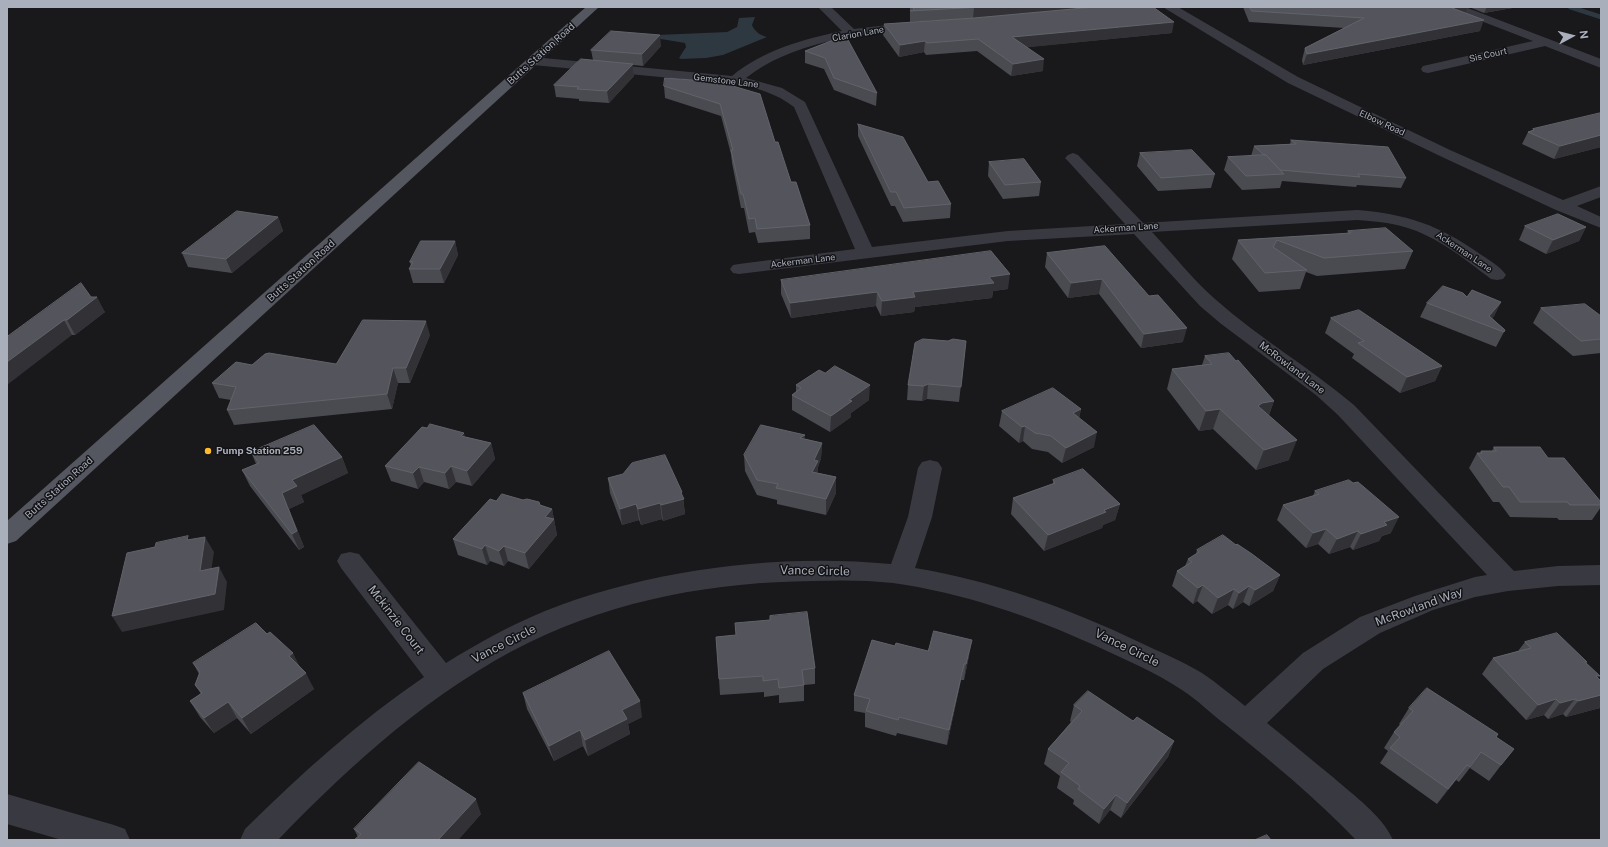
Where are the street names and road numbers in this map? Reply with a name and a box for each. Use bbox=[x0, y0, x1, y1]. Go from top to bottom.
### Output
street label: Butts Station Road bbox=[505, 20, 577, 88]
street label: Clarion Lane bbox=[831, 24, 885, 44]
street label: Sis Court bbox=[1468, 45, 1508, 65]
street label: Gemstone Lane bbox=[693, 72, 759, 90]
street label: Elbow Road bbox=[1357, 108, 1407, 138]
street label: Ackerman Lane bbox=[1093, 220, 1159, 236]
street label: Ackerman Lane bbox=[1434, 229, 1494, 275]
street label: Butts Station Road bbox=[265, 237, 337, 305]
street label: Ackerman Lane bbox=[770, 252, 836, 270]
street label: McRowland Lane bbox=[1257, 339, 1327, 397]
street label: Butts Station Road bbox=[23, 454, 95, 522]
street label: Vance Circle bbox=[780, 563, 850, 579]
street label: Mckinzie Court bbox=[365, 583, 427, 657]
street label: McRowland Way bbox=[1373, 585, 1465, 629]
street label: Vance Circle bbox=[470, 622, 538, 666]
street label: Vance Circle bbox=[1092, 626, 1162, 670]

